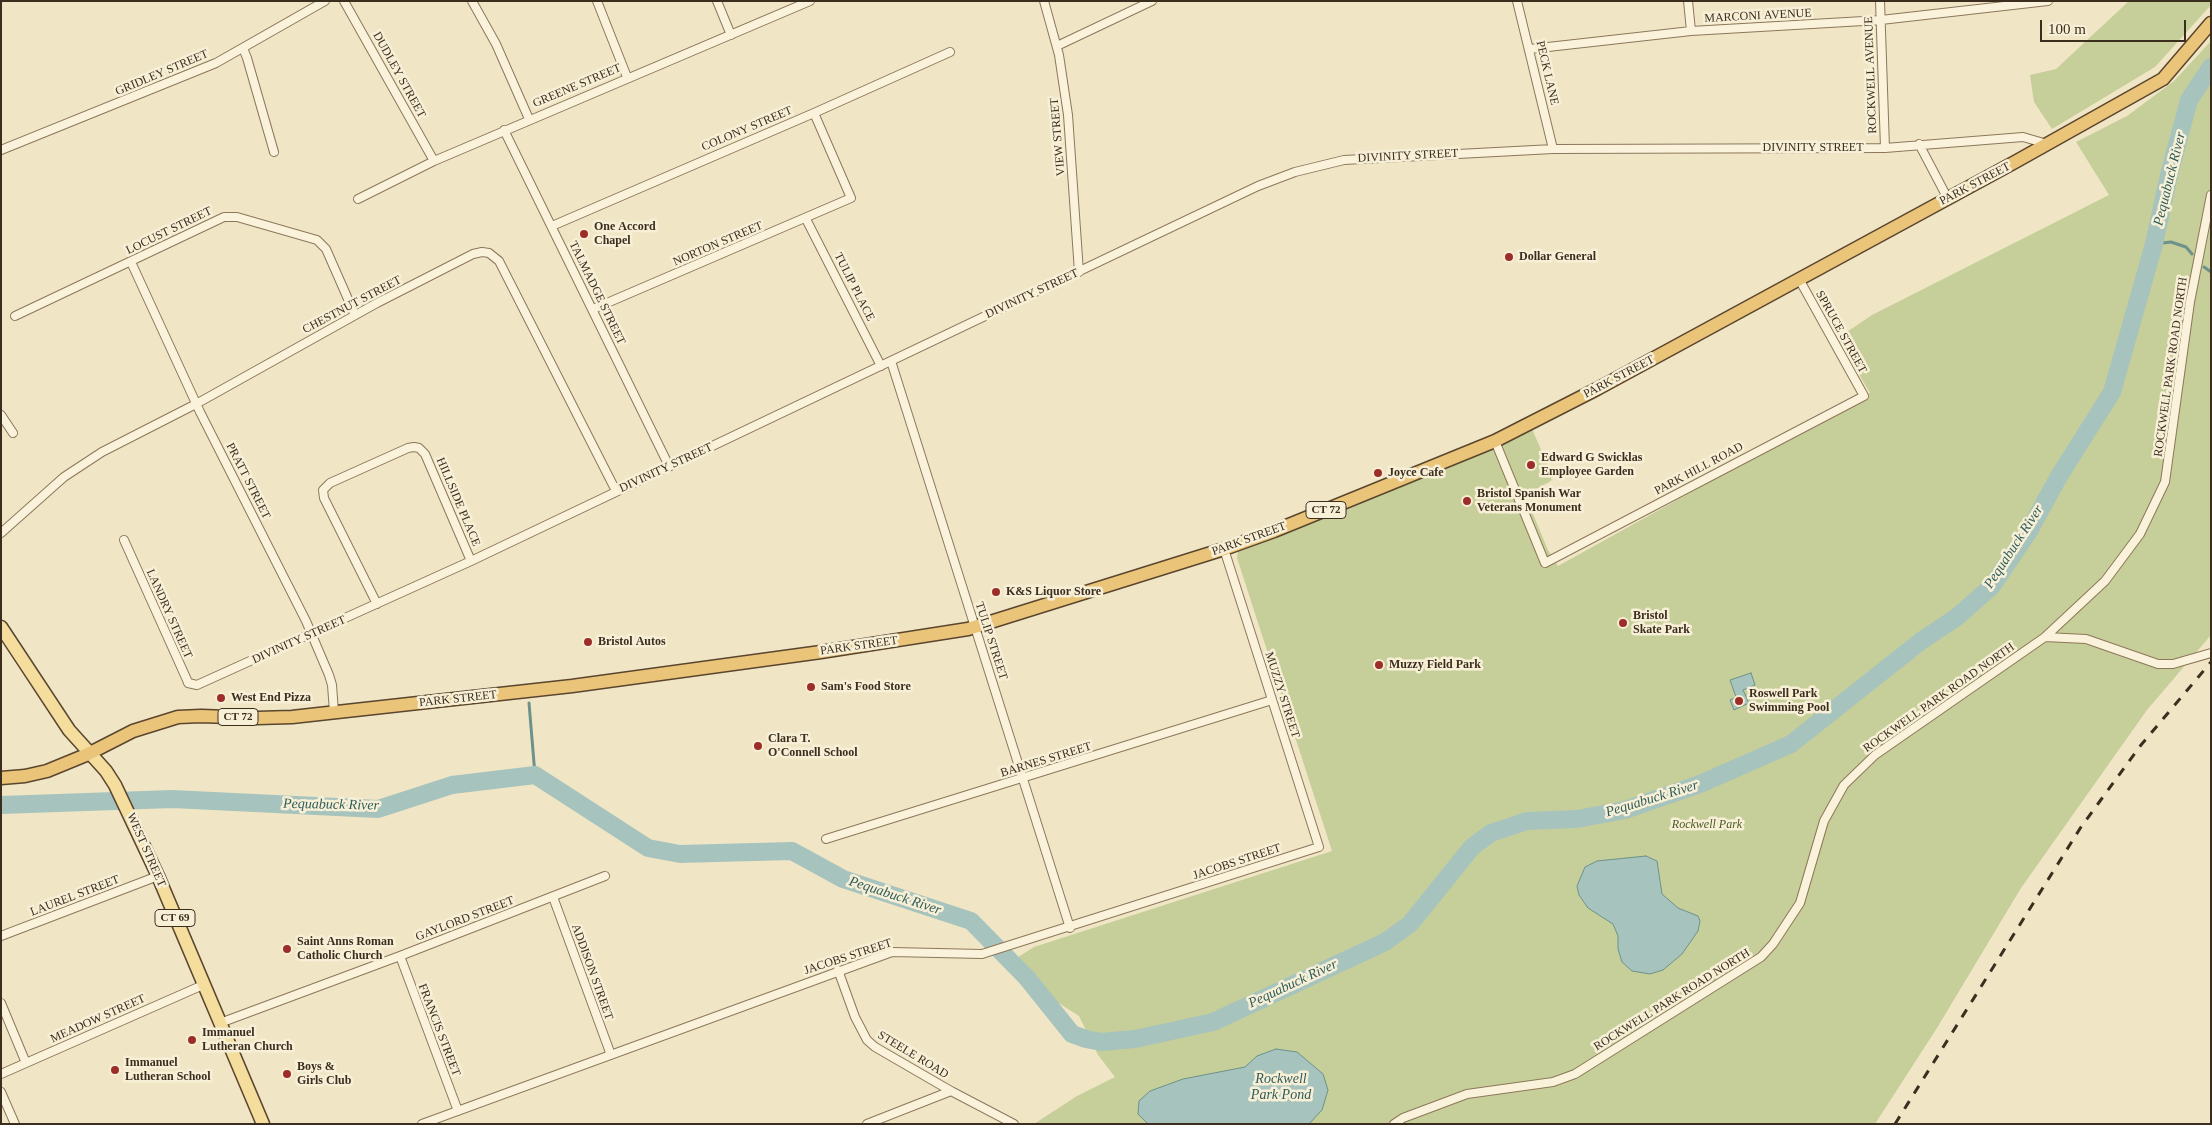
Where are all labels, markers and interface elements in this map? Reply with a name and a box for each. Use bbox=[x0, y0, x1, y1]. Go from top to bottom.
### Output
street label: MARCONI AVENUE bbox=[1704, 6, 1812, 26]
scale bar bbox=[2042, 10, 2188, 42]
street label: ROCKWELL AVENUE bbox=[1862, 16, 1880, 134]
text: 100 m bbox=[2048, 21, 2086, 37]
street label: DUDLEY STREET bbox=[369, 29, 429, 121]
street label: PECK LANE bbox=[1533, 39, 1561, 107]
street label: GRIDLEY STREET bbox=[113, 47, 211, 99]
street label: GREENE STREET bbox=[531, 61, 623, 111]
street label: VIEW STREET bbox=[1047, 97, 1069, 177]
street label: COLONY STREET bbox=[700, 103, 794, 155]
water label: Pequabuck River bbox=[2150, 130, 2190, 228]
street label: DIVINITY STREET bbox=[1763, 141, 1863, 155]
street label: DIVINITY STREET bbox=[1357, 146, 1459, 166]
street label: PARK STREET bbox=[1937, 159, 2013, 209]
street label: LOCUST STREET bbox=[124, 204, 214, 258]
street label: NORTON STREET bbox=[671, 219, 765, 269]
place label: One Accord Chapel bbox=[594, 220, 656, 248]
marker: One Accord Chapel bbox=[578, 228, 590, 240]
street label: TALMADGE STREET bbox=[566, 239, 628, 347]
street label: TULIP PLACE bbox=[831, 250, 877, 324]
place label: Dollar General bbox=[1519, 250, 1596, 264]
marker: Dollar General bbox=[1503, 251, 1515, 263]
street label: DIVINITY STREET bbox=[983, 266, 1081, 322]
street label: CHESTNUT STREET bbox=[300, 273, 404, 337]
street label: ROCKWELL PARK ROAD NORTH bbox=[2151, 276, 2191, 458]
street label: SPRUCE STREET bbox=[1812, 288, 1870, 376]
street label: PARK STREET bbox=[1581, 352, 1657, 402]
street label: PRATT STREET bbox=[223, 440, 273, 522]
street label: DIVINITY STREET bbox=[617, 440, 715, 496]
street label: PARK HILL ROAD bbox=[1652, 440, 1746, 498]
place label: Edward G Swicklas Employee Garden bbox=[1541, 451, 1642, 479]
street label: HILLSIDE PLACE bbox=[433, 455, 483, 549]
marker: Edward G Swicklas Employee Garden bbox=[1525, 459, 1537, 471]
place label: Joyce Cafe bbox=[1388, 466, 1444, 480]
marker: Joyce Cafe bbox=[1372, 467, 1384, 479]
place label: Bristol Spanish War Veterans Monument bbox=[1477, 487, 1582, 515]
marker: Bristol Spanish War Veterans Monument bbox=[1461, 495, 1473, 507]
road number: CT 72 bbox=[1306, 502, 1346, 518]
water label: Pequabuck River bbox=[1981, 502, 2047, 592]
street label: PARK STREET bbox=[1210, 519, 1288, 559]
street label: LANDRY STREET bbox=[143, 567, 195, 661]
place label: K&S Liquor Store bbox=[1006, 585, 1101, 599]
marker: K&S Liquor Store bbox=[990, 586, 1002, 598]
street label: TULIP STREET bbox=[972, 600, 1010, 682]
place label: Bristol Skate Park bbox=[1633, 609, 1690, 637]
street label: DIVINITY STREET bbox=[250, 613, 348, 667]
marker: Bristol Skate Park bbox=[1617, 617, 1629, 629]
street label: PARK STREET bbox=[819, 633, 899, 659]
place label: Bristol Autos bbox=[598, 635, 666, 649]
marker: Bristol Autos bbox=[582, 636, 594, 648]
street label: ROCKWELL PARK ROAD NORTH bbox=[1861, 640, 2017, 756]
street label: MUZZY STREET bbox=[1261, 650, 1303, 740]
place label: Muzzy Field Park bbox=[1389, 658, 1481, 672]
marker: Muzzy Field Park bbox=[1373, 659, 1385, 671]
place label: Sam's Food Store bbox=[821, 680, 911, 694]
marker: Sam's Food Store bbox=[805, 681, 817, 693]
place label: Roswell Park Swimming Pool bbox=[1749, 687, 1829, 715]
street label: PARK STREET bbox=[419, 688, 497, 710]
place label: West End Pizza bbox=[231, 691, 311, 705]
marker: West End Pizza bbox=[215, 692, 227, 704]
marker: Roswell Park Swimming Pool bbox=[1733, 695, 1745, 707]
road number: CT 72 bbox=[218, 709, 258, 726]
place label: Clara T. O'Connell School bbox=[768, 732, 858, 760]
street label: BARNES STREET bbox=[999, 739, 1093, 781]
marker: Clara T. O'Connell School bbox=[752, 740, 764, 752]
water label: Pequabuck River bbox=[1604, 777, 1700, 821]
water label: Pequabuck River bbox=[283, 796, 379, 814]
street label: WEST STREET bbox=[123, 811, 169, 889]
park label: Rockwell Park bbox=[1672, 818, 1742, 832]
street label: JACOBS STREET bbox=[1191, 841, 1283, 883]
street label: LAUREL STREET bbox=[28, 872, 122, 920]
water label: Pequabuck River bbox=[847, 873, 943, 919]
street label: GAYLORD STREET bbox=[414, 894, 516, 944]
road number: CT 69 bbox=[155, 910, 195, 926]
street label: ADDISON STREET bbox=[568, 922, 616, 1022]
place label: Saint Anns Roman Catholic Church bbox=[297, 935, 394, 963]
street label: JACOBS STREET bbox=[802, 936, 894, 978]
marker: Saint Anns Roman Catholic Church bbox=[281, 943, 293, 955]
street label: ROCKWELL PARK ROAD NORTH bbox=[1591, 946, 1753, 1054]
water label: Pequabuck River bbox=[1246, 956, 1340, 1012]
street label: FRANCIS STREET bbox=[415, 982, 463, 1078]
street label: MEADOW STREET bbox=[48, 992, 148, 1046]
place label: Immanuel Lutheran Church bbox=[202, 1026, 293, 1054]
street label: STEELE ROAD bbox=[875, 1028, 951, 1082]
marker: Immanuel Lutheran Church bbox=[186, 1034, 198, 1046]
place label: Immanuel Lutheran School bbox=[125, 1056, 211, 1084]
place label: Boys & Girls Club bbox=[297, 1060, 351, 1088]
marker: Immanuel Lutheran School bbox=[109, 1064, 121, 1076]
marker: Boys & Girls Club bbox=[281, 1068, 293, 1080]
water label: Rockwell Park Pond bbox=[1251, 1071, 1311, 1104]

